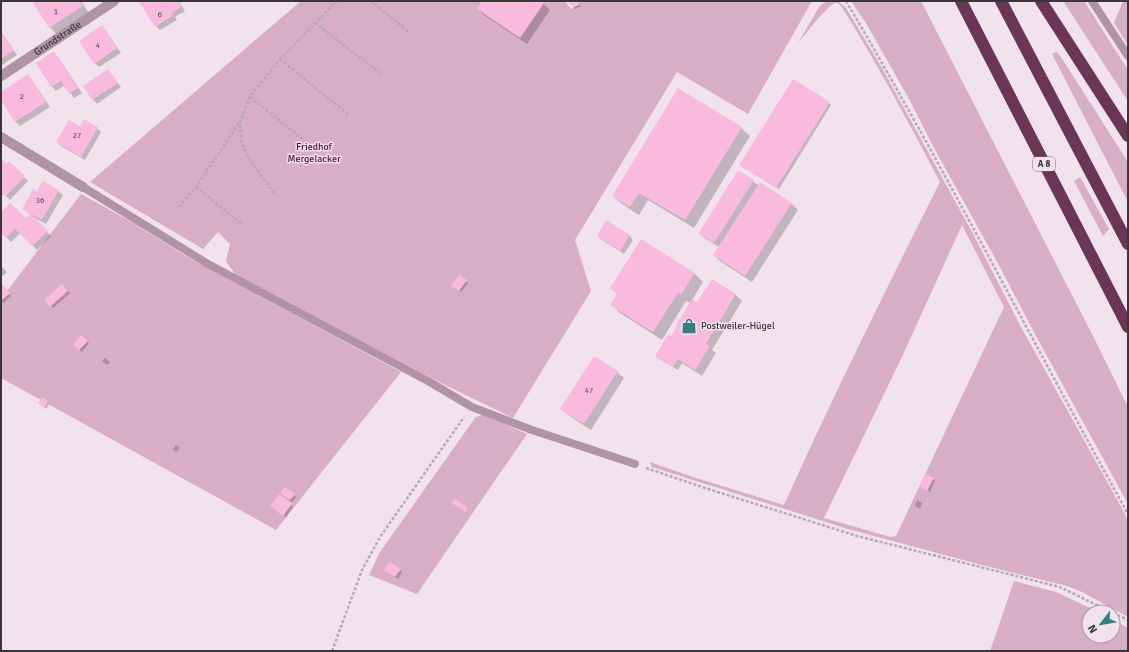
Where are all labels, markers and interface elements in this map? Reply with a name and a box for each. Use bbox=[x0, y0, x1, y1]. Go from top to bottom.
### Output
house number: 1 bbox=[54, 6, 58, 16]
house number: 6 bbox=[158, 9, 162, 19]
street label: Grundstraße bbox=[32, 18, 84, 58]
house number: 4 bbox=[96, 40, 101, 50]
house number: 2 bbox=[20, 91, 24, 101]
house number: 27 bbox=[73, 130, 81, 140]
park label: Friedhof Mergelacker bbox=[287, 141, 341, 165]
road number: A 8 bbox=[1033, 157, 1055, 171]
house number: 36 bbox=[36, 195, 44, 205]
shop icon: Postweiler-Hügel bbox=[680, 317, 698, 335]
place label: Postweiler-Hügel bbox=[701, 320, 775, 332]
house number: 47 bbox=[585, 385, 593, 395]
north arrow bbox=[1081, 604, 1121, 644]
text: N bbox=[1085, 622, 1100, 636]

